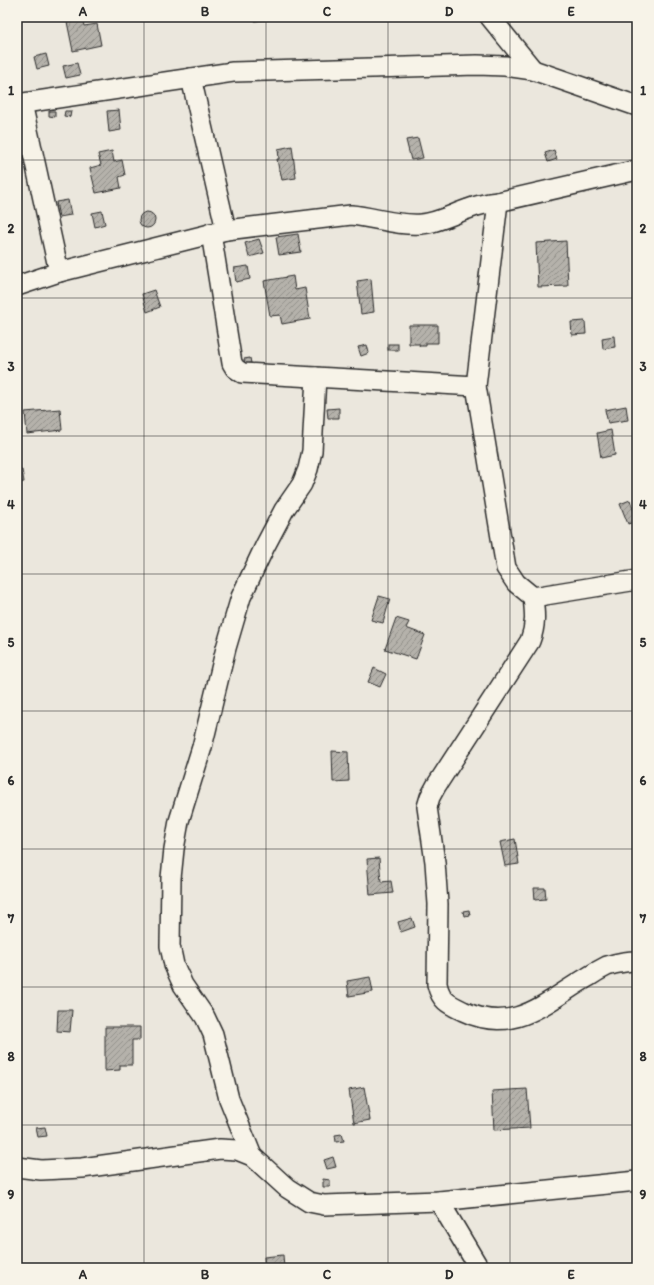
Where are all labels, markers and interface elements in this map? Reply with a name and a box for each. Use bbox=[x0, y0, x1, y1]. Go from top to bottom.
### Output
text: A bbox=[78, 4, 88, 19]
text: B bbox=[201, 4, 210, 19]
text: C bbox=[323, 4, 332, 19]
text: D bbox=[445, 4, 454, 19]
text: E bbox=[567, 4, 575, 19]
text: 1 bbox=[8, 83, 14, 98]
text: 1 bbox=[640, 83, 646, 98]
text: 2 bbox=[8, 221, 15, 236]
text: 2 bbox=[640, 221, 647, 236]
text: 3 bbox=[7, 359, 15, 374]
text: 3 bbox=[639, 359, 647, 374]
text: 4 bbox=[7, 497, 15, 512]
text: 4 bbox=[639, 497, 647, 512]
text: 5 bbox=[8, 635, 15, 650]
text: 5 bbox=[640, 635, 647, 650]
text: 6 bbox=[8, 773, 15, 788]
text: 6 bbox=[640, 773, 647, 788]
text: 7 bbox=[7, 911, 15, 926]
text: 7 bbox=[639, 911, 647, 926]
text: 8 bbox=[7, 1049, 15, 1064]
text: 8 bbox=[639, 1049, 647, 1064]
text: 9 bbox=[8, 1187, 15, 1202]
text: 9 bbox=[640, 1187, 647, 1202]
text: A bbox=[78, 1267, 88, 1282]
text: B bbox=[201, 1267, 210, 1282]
text: C bbox=[323, 1267, 332, 1282]
text: D bbox=[445, 1267, 454, 1282]
text: E bbox=[567, 1267, 575, 1282]

